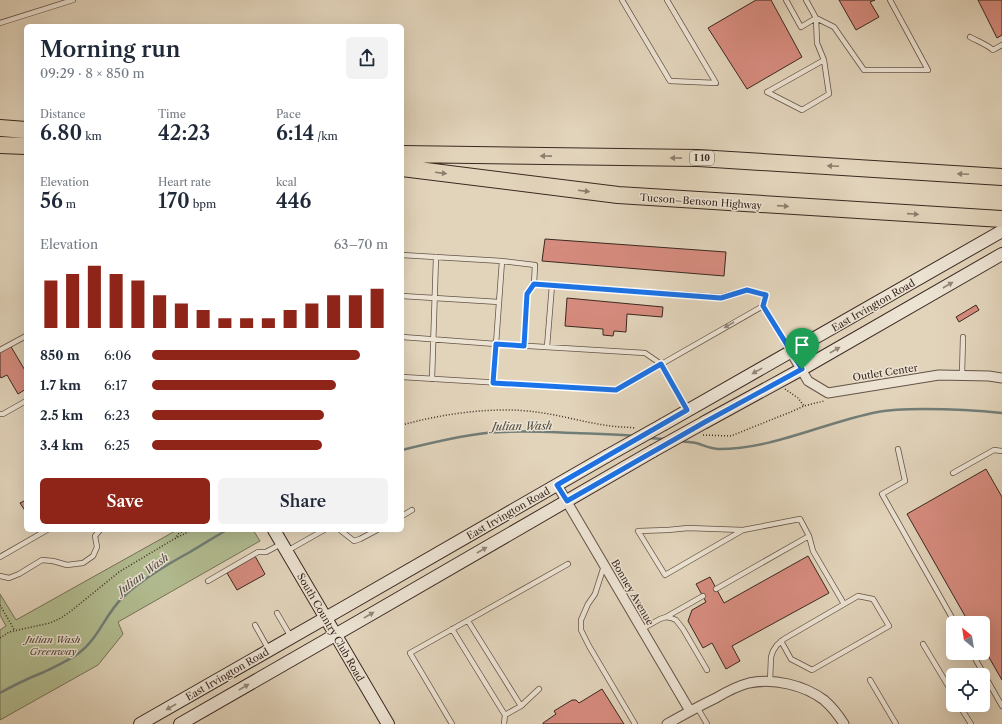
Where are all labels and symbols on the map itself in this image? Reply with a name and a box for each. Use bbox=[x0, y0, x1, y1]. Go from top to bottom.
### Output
road number: I 10 bbox=[690, 151, 714, 165]
one-way arrow bbox=[539, 153, 552, 159]
one-way arrow bbox=[669, 155, 682, 161]
one-way arrow bbox=[827, 163, 839, 170]
one-way arrow bbox=[435, 170, 447, 176]
one-way arrow bbox=[957, 171, 969, 178]
one-way arrow bbox=[577, 188, 590, 194]
street label: Tucson–Benson Highway bbox=[639, 191, 763, 212]
one-way arrow bbox=[777, 202, 789, 209]
one-way arrow bbox=[907, 211, 920, 217]
street label: East Irvington Road bbox=[829, 276, 917, 335]
one-way arrow bbox=[942, 281, 954, 288]
one-way arrow bbox=[723, 322, 735, 329]
pin bbox=[785, 328, 819, 369]
one-way arrow bbox=[830, 346, 841, 353]
street label: Outlet Center bbox=[852, 361, 919, 384]
one-way arrow bbox=[751, 368, 763, 375]
water label: Julian Wash bbox=[489, 418, 552, 434]
street label: East Irvington Road bbox=[464, 484, 552, 543]
one-way arrow bbox=[476, 547, 488, 554]
water label: Julian Wash bbox=[112, 550, 171, 600]
street label: Bonney Avenue bbox=[608, 557, 657, 628]
street label: South Country Club Road bbox=[294, 571, 367, 684]
one-way arrow bbox=[363, 612, 375, 619]
north arrow bbox=[946, 616, 990, 660]
park label: Julian Wash Greenway bbox=[23, 633, 81, 658]
street label: East Irvington Road bbox=[183, 645, 271, 704]
one-way arrow bbox=[238, 683, 250, 690]
one-way arrow bbox=[165, 703, 177, 710]

